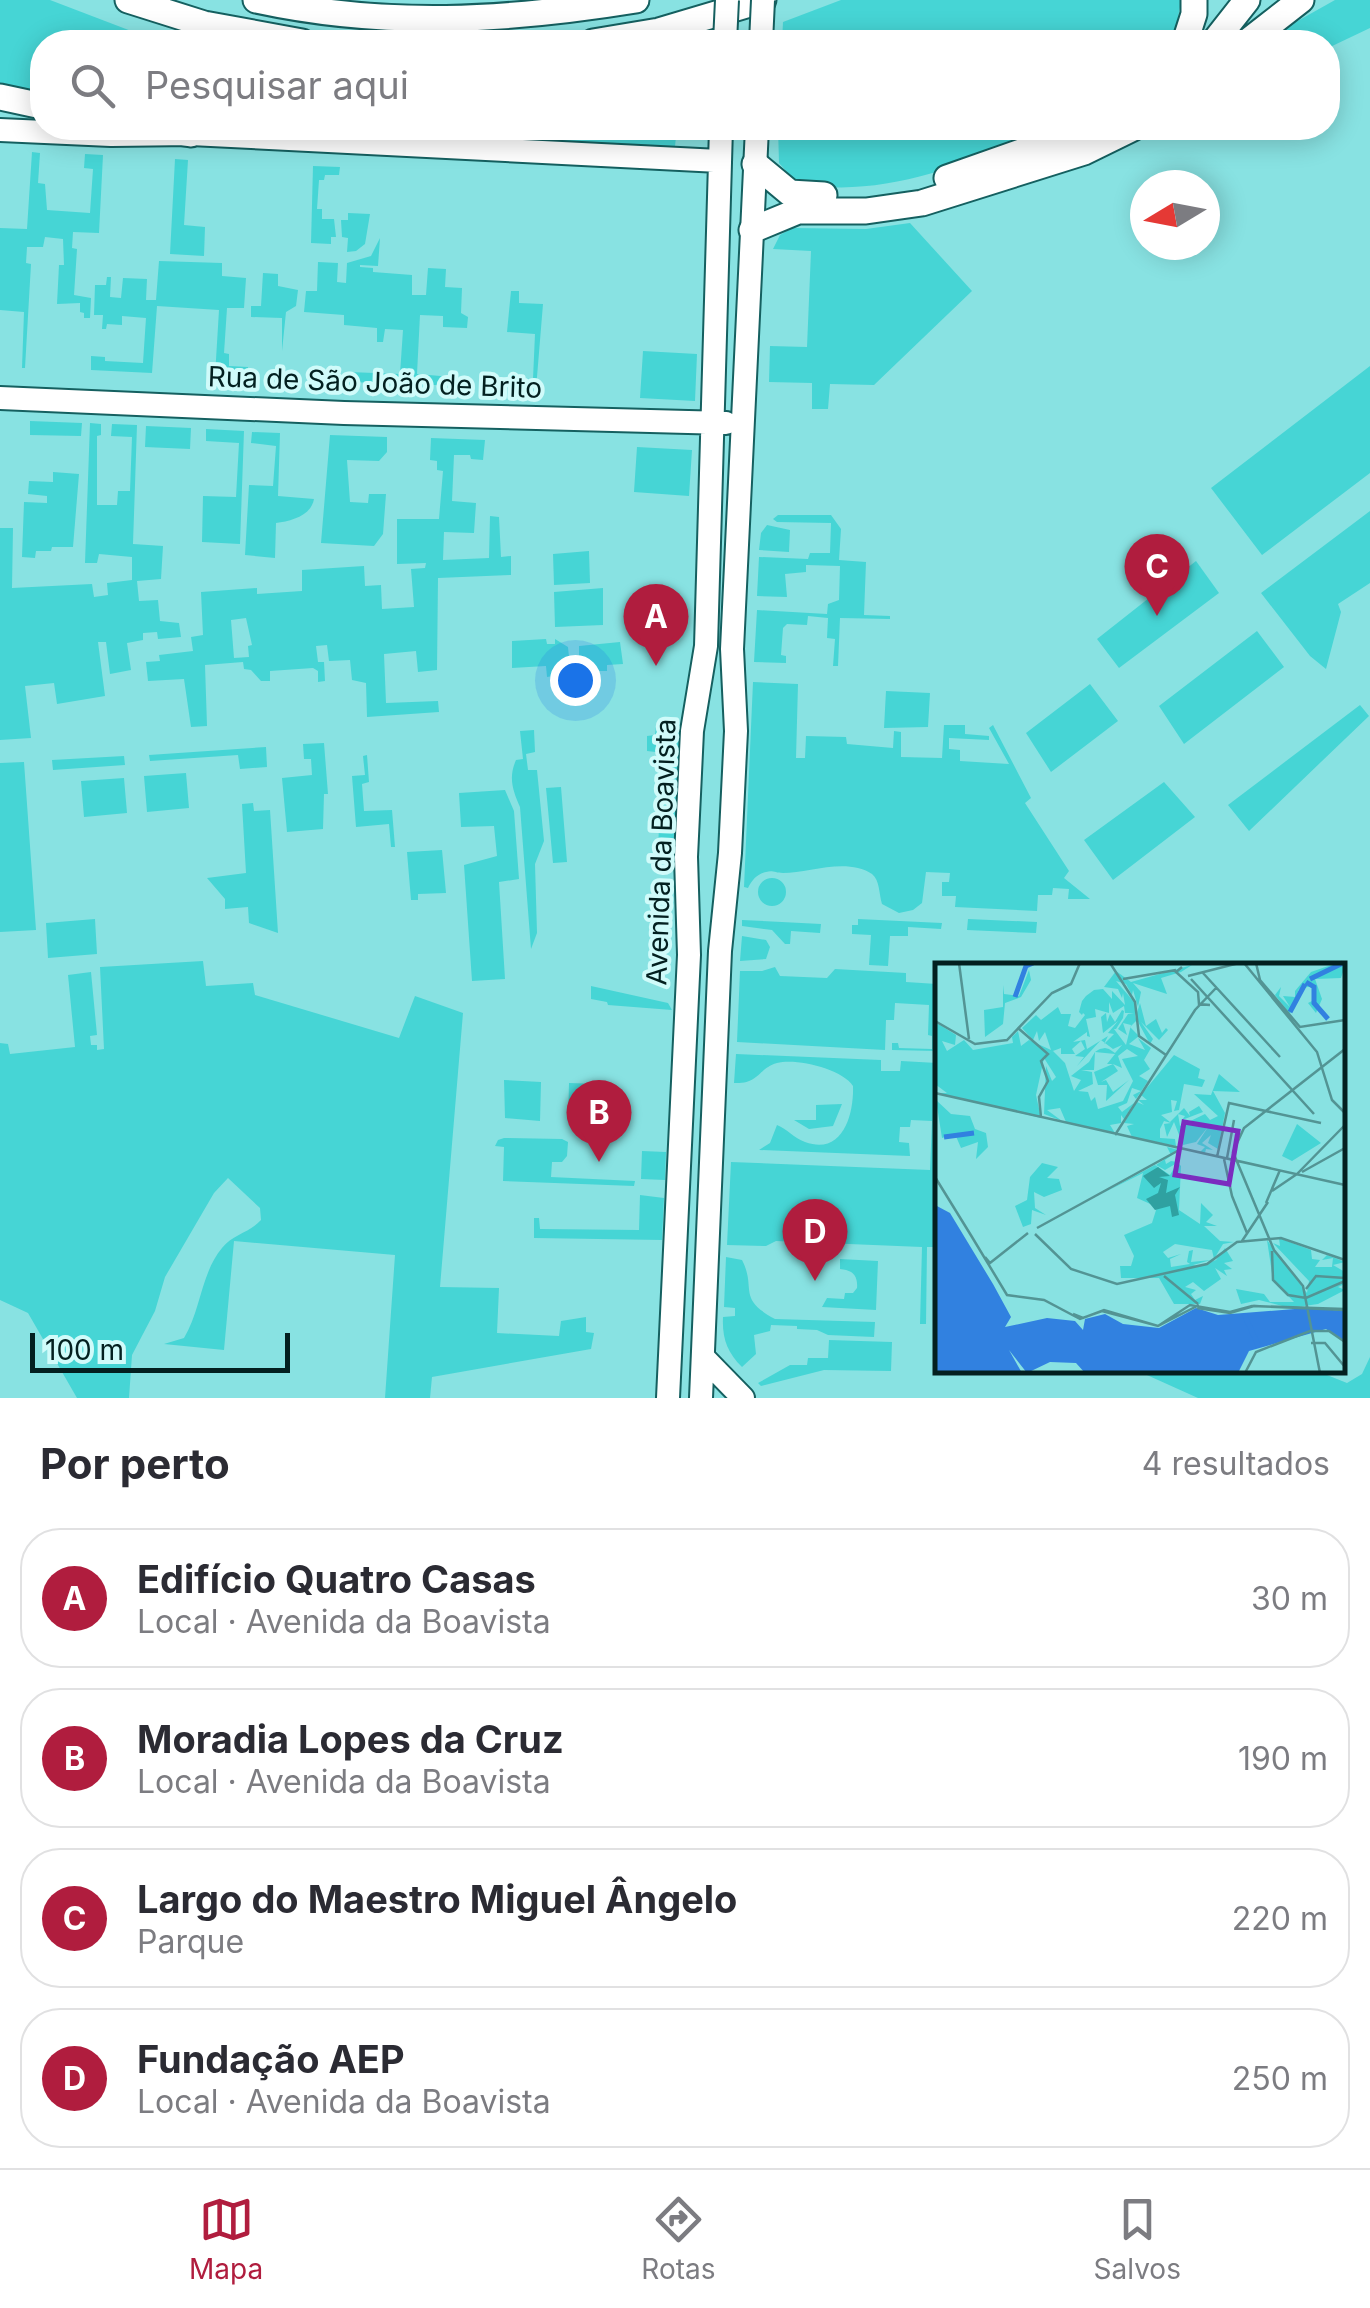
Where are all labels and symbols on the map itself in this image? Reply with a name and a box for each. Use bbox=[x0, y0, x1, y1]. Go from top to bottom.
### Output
north arrow bbox=[1130, 170, 1220, 260]
street label: Rua de São João de Brito bbox=[207, 359, 543, 405]
pin: C bbox=[1124, 534, 1190, 616]
pin: A bbox=[624, 584, 688, 666]
your location bbox=[550, 655, 601, 706]
street label: Avenida da Boavista bbox=[639, 718, 683, 986]
inset map bbox=[935, 963, 1345, 1373]
pin: B bbox=[566, 1080, 632, 1162]
pin: D bbox=[782, 1198, 848, 1281]
scale bar bbox=[30, 1328, 290, 1372]

